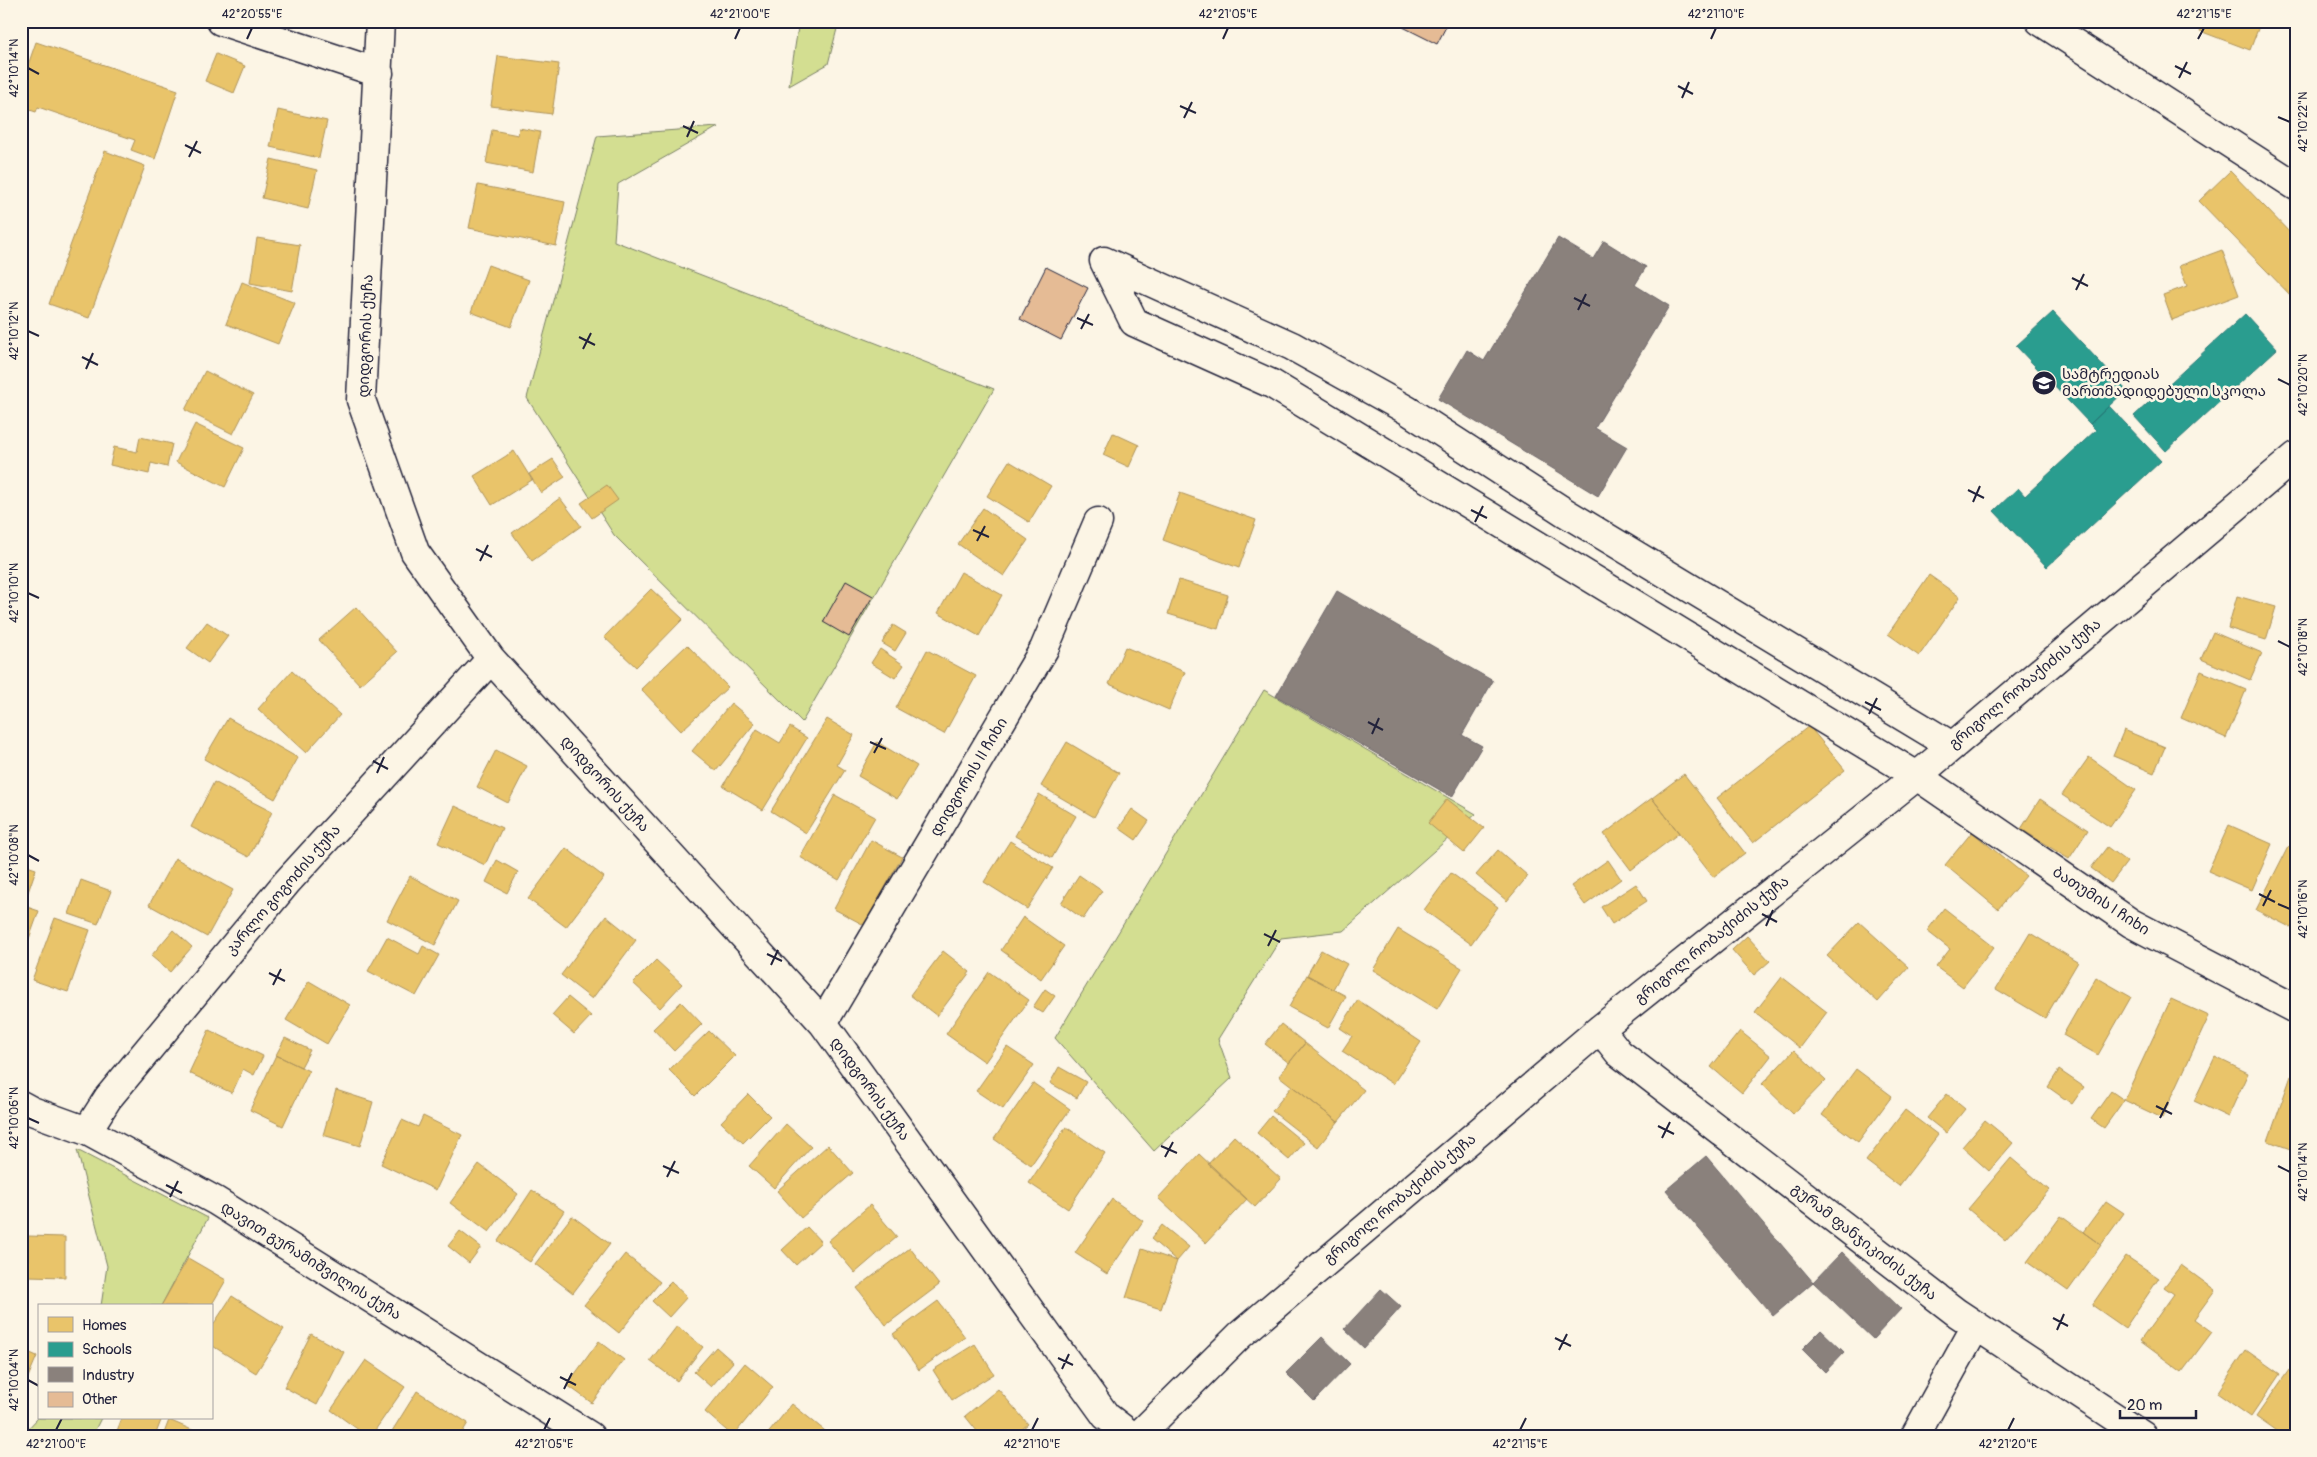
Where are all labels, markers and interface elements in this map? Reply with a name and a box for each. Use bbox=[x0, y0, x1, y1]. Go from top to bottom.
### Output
text: 42°20'55"E bbox=[222, 7, 282, 22]
text: 42°21'00"E bbox=[710, 7, 770, 22]
text: 42°21'05"E bbox=[1199, 7, 1257, 22]
text: 42°21'10"E bbox=[1688, 7, 1744, 22]
text: 42°21'15"E bbox=[2176, 7, 2232, 22]
text: 42°10'14"N bbox=[7, 39, 22, 97]
text: 42°10'22"N bbox=[2296, 92, 2311, 152]
street label: დიდგორის ქუჩა bbox=[354, 274, 378, 398]
text: 42°10'12"N bbox=[7, 302, 22, 360]
text: 42°10'20"N bbox=[2296, 354, 2311, 416]
place label: სამტრედიას მართმადიდებული სკოლა bbox=[2062, 365, 2266, 401]
school or university icon: სამტრედიას მართმადიდებული სკოლა bbox=[2031, 370, 2057, 396]
text: 42°10'10"N bbox=[7, 563, 22, 623]
street label: გრიგოლ რობაქიძის ქუჩა bbox=[1945, 615, 2105, 753]
text: 42°10'18"N bbox=[2296, 618, 2311, 676]
street label: დიდგორის II ჩიხი bbox=[926, 714, 1012, 840]
street label: დიდგორის ქუჩა bbox=[557, 732, 653, 836]
street label: კარლო გოგოძის ქუჩა bbox=[221, 821, 345, 959]
text: 42°10'08"N bbox=[7, 824, 22, 886]
street label: ბათუმის I ჩიხი bbox=[2049, 862, 2153, 940]
street label: გრიგოლ რობაქიძის ქუჩა bbox=[1631, 872, 1793, 1008]
text: 42°10'16"N bbox=[2296, 880, 2311, 938]
street label: დიდგორის ქუჩა bbox=[826, 1033, 914, 1145]
text: 42°10'06"N bbox=[7, 1087, 22, 1149]
street label: გრიგოლ რობაქიძის ქუჩა bbox=[1320, 1130, 1480, 1268]
text: 42°10'14"N bbox=[2296, 1143, 2311, 1201]
street label: გურამ ფანჯიკიძის ქუჩა bbox=[1787, 1179, 1941, 1305]
street label: დავით გურამიშვილის ქუჩა bbox=[217, 1198, 405, 1324]
legend bbox=[38, 1304, 212, 1420]
text: Homes bbox=[82, 1316, 127, 1335]
text: Schools bbox=[82, 1340, 132, 1359]
text: 42°10'04"N bbox=[7, 1349, 22, 1411]
text: Industry bbox=[82, 1366, 135, 1385]
scale bar bbox=[2120, 1387, 2196, 1419]
text: Other bbox=[82, 1390, 118, 1409]
text: 20 m bbox=[2127, 1396, 2162, 1415]
text: 42°21'00"E bbox=[26, 1437, 86, 1452]
text: 42°21'05"E bbox=[515, 1437, 573, 1452]
text: 42°21'10"E bbox=[1004, 1437, 1060, 1452]
text: 42°21'15"E bbox=[1492, 1437, 1548, 1452]
text: 42°21'20"E bbox=[1979, 1437, 2037, 1452]

